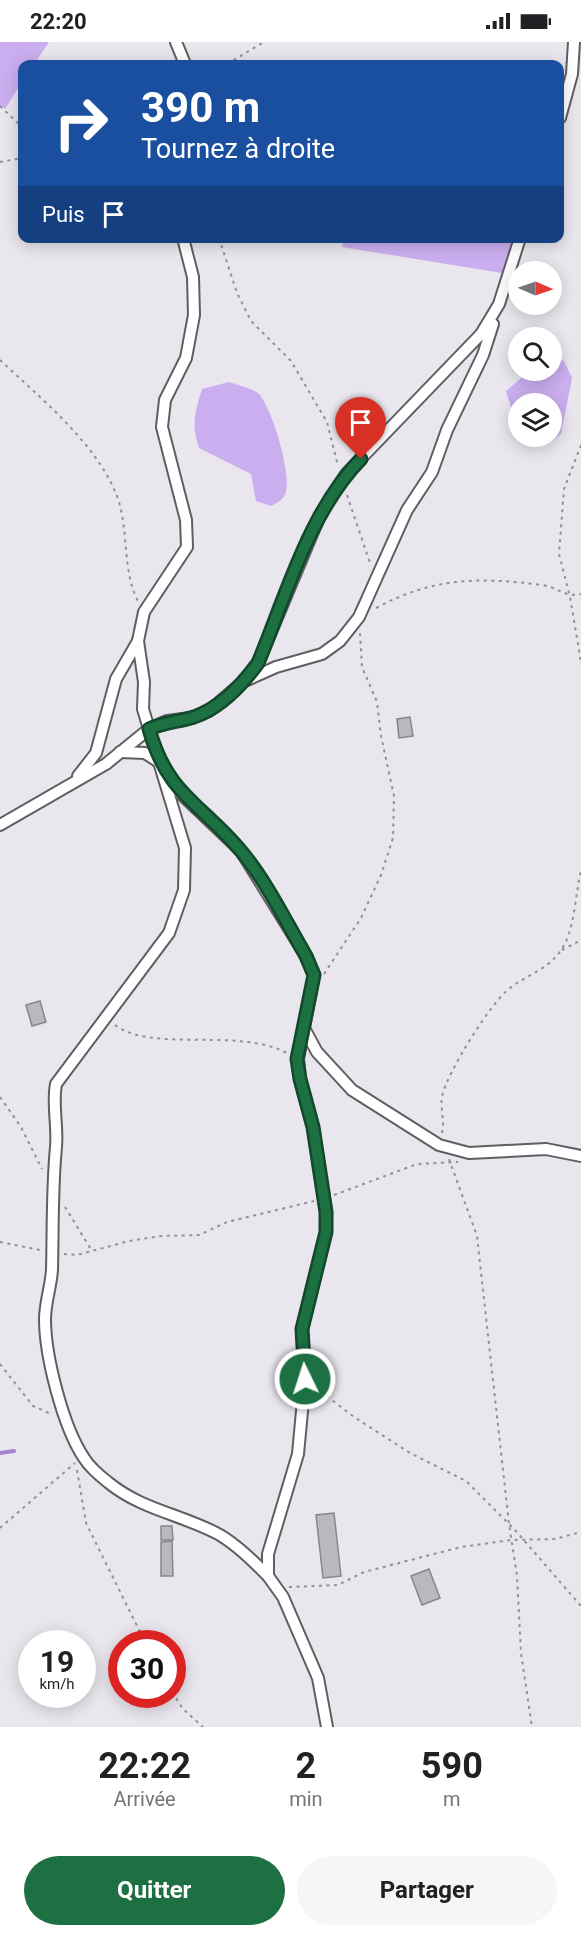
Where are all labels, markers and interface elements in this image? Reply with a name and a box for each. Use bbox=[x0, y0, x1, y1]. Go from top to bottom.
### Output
text: 22:20 bbox=[30, 9, 87, 34]
text: 390 m bbox=[141, 83, 260, 132]
icon: right bbox=[42, 84, 120, 162]
text: Tournez à droite bbox=[141, 133, 335, 165]
icon: arrive bbox=[97, 198, 130, 231]
text: Puis bbox=[42, 202, 85, 227]
north arrow bbox=[508, 261, 562, 315]
map controls bbox=[508, 261, 562, 447]
button: search bbox=[508, 327, 562, 381]
button: layers bbox=[508, 393, 562, 447]
pin bbox=[335, 397, 386, 459]
icon: arrive bbox=[344, 406, 377, 439]
position arrow bbox=[273, 1347, 337, 1411]
speed limit sign: 30 bbox=[108, 1630, 186, 1708]
text: 19 bbox=[40, 1644, 74, 1679]
text: km/h bbox=[39, 1675, 75, 1693]
text: 22:22 bbox=[98, 1745, 191, 1787]
text: 2 bbox=[296, 1745, 316, 1787]
text: 590 bbox=[421, 1745, 483, 1787]
text: Arrivée bbox=[113, 1787, 176, 1811]
text: min bbox=[289, 1787, 323, 1811]
text: m bbox=[443, 1787, 461, 1811]
button: Quitter bbox=[24, 1856, 285, 1925]
button: Partager bbox=[297, 1856, 557, 1925]

